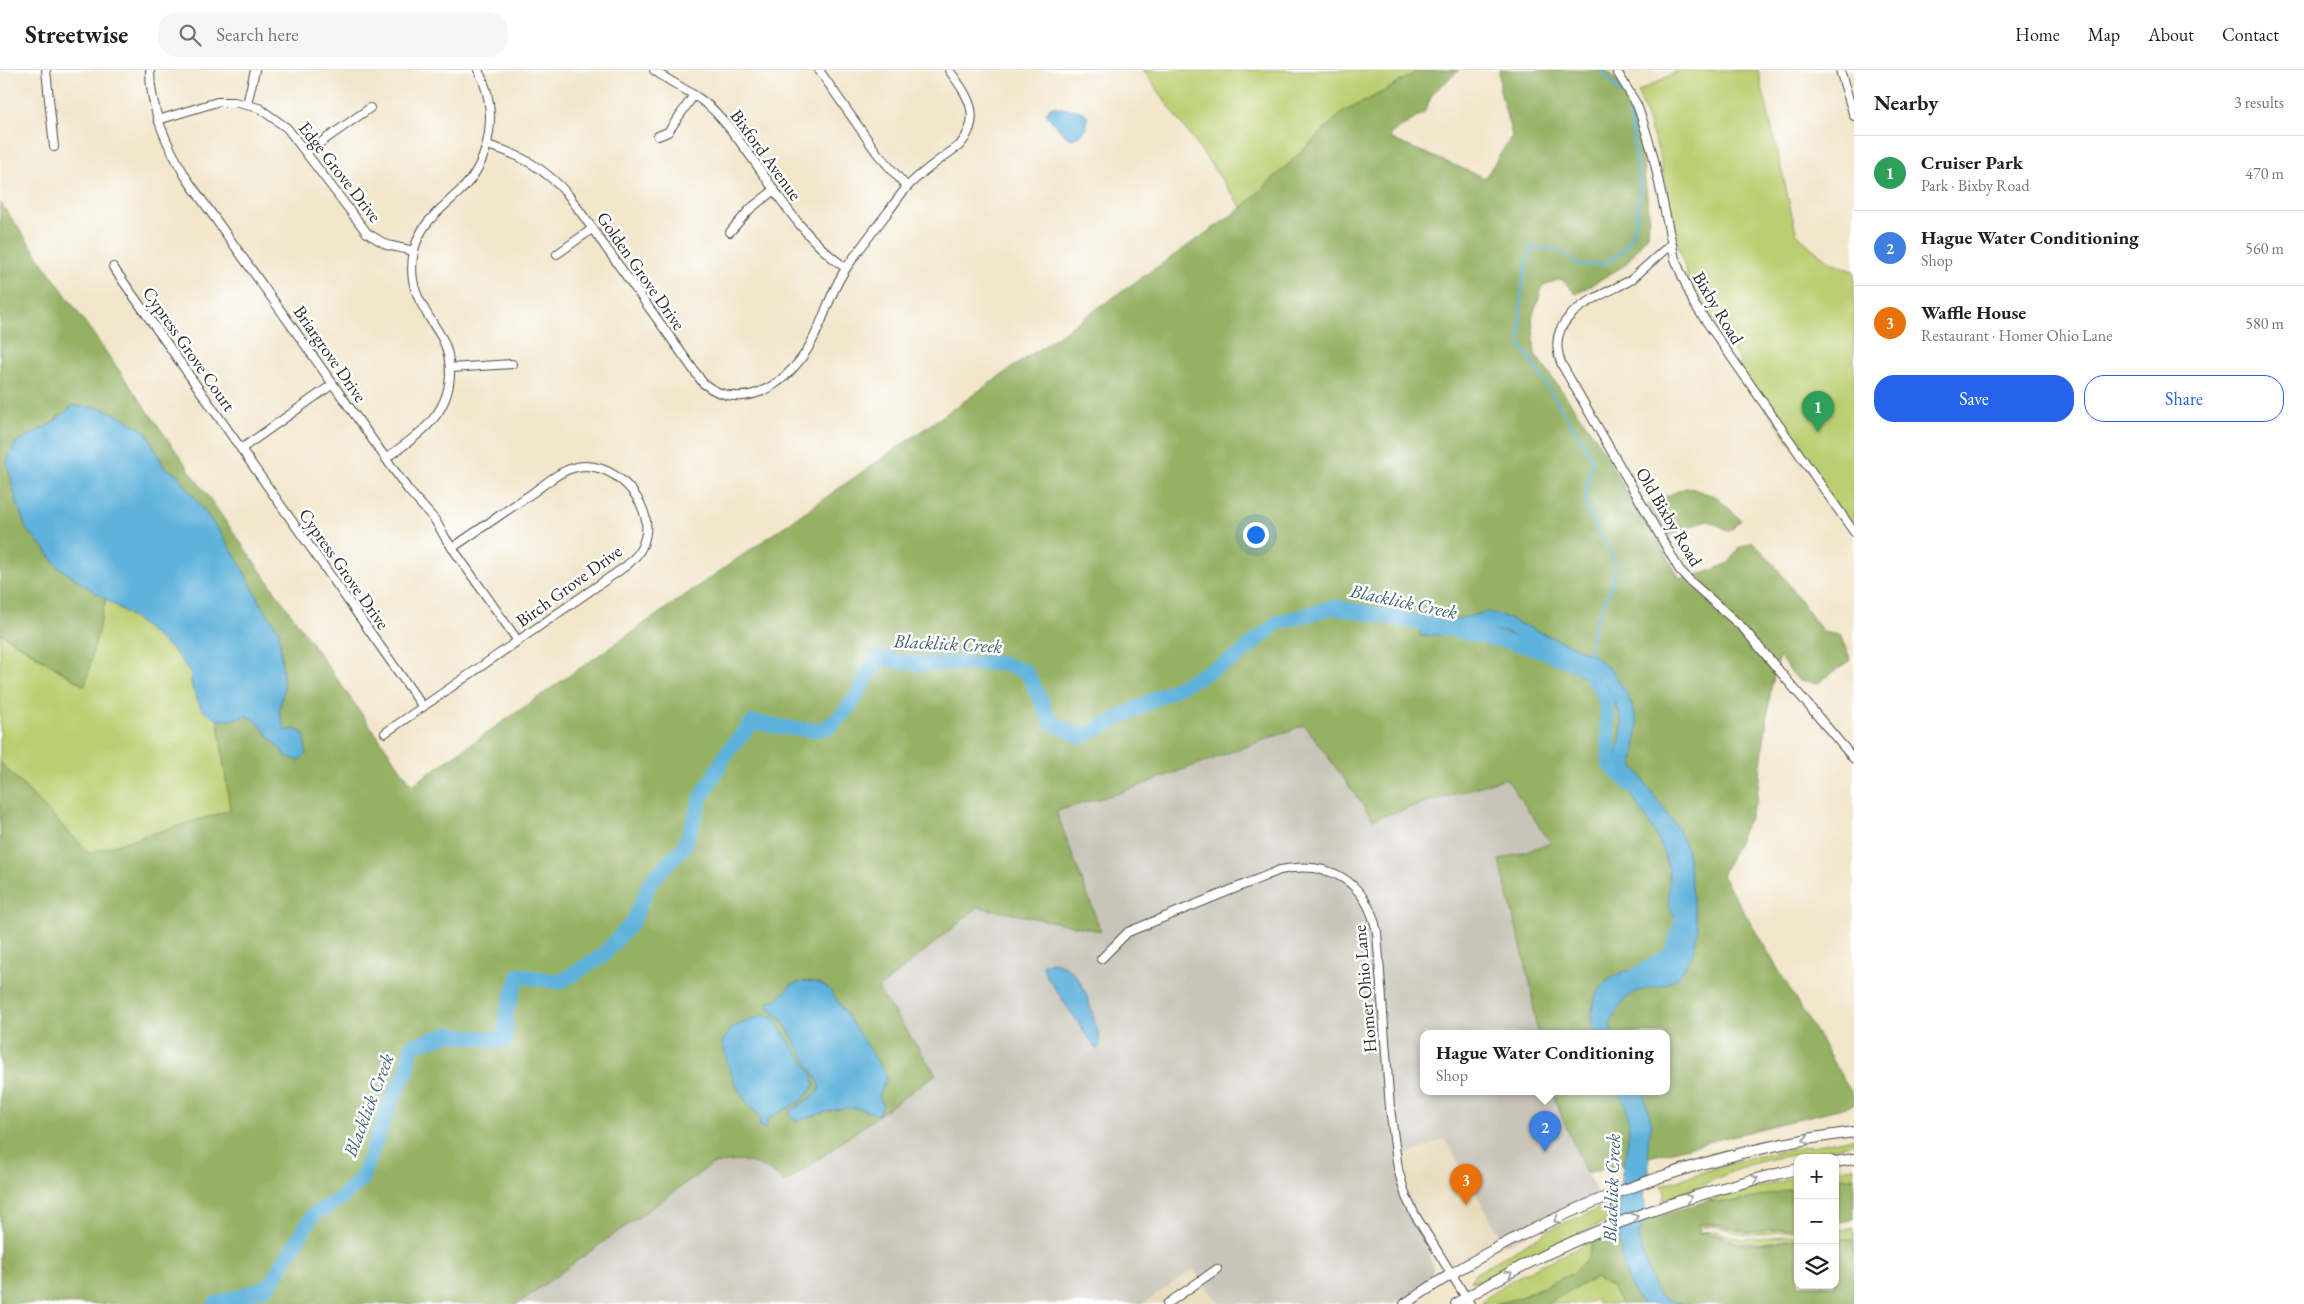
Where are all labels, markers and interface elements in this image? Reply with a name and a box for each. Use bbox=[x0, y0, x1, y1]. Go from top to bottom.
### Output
search box bbox=[158, 12, 508, 57]
text: Streetwise bbox=[25, 19, 128, 50]
icon: search bbox=[176, 21, 204, 49]
text: Search here bbox=[216, 22, 299, 47]
text: Home bbox=[2015, 23, 2060, 46]
text: Map bbox=[2088, 23, 2120, 46]
text: About bbox=[2148, 23, 2194, 46]
text: Contact bbox=[2222, 23, 2279, 46]
text: Nearby bbox=[1874, 89, 1938, 116]
text: 3 results bbox=[2234, 92, 2284, 113]
street label: Bixford Avenue bbox=[726, 105, 807, 205]
street label: Edge Grove Drive bbox=[294, 117, 387, 227]
text: Cruiser Park bbox=[1921, 150, 2023, 175]
text: 1 bbox=[1886, 163, 1894, 184]
text: 470 m bbox=[2245, 163, 2284, 184]
text: Park · Bixby Road bbox=[1921, 175, 2030, 196]
street label: Golden Grove Drive bbox=[592, 207, 691, 334]
text: Hague Water Conditioning bbox=[1921, 225, 2139, 250]
text: 2 bbox=[1886, 238, 1894, 259]
text: 560 m bbox=[2245, 238, 2284, 259]
text: Shop bbox=[1921, 250, 1953, 271]
street label: Bixby Road bbox=[1688, 267, 1750, 349]
street label: Cypress Grove Court bbox=[138, 282, 241, 416]
text: Waffle House bbox=[1921, 300, 2026, 325]
street label: Briargrove Drive bbox=[289, 301, 372, 407]
text: 3 bbox=[1886, 313, 1894, 334]
text: 580 m bbox=[2245, 313, 2284, 334]
text: Restaurant · Homer Ohio Lane bbox=[1921, 325, 2112, 346]
button: Save bbox=[1874, 375, 2074, 422]
button: Share bbox=[2084, 375, 2284, 422]
pin: 1 bbox=[1802, 391, 1834, 432]
street label: Old Bixby Road bbox=[1631, 463, 1708, 571]
street label: Cypress Grove Drive bbox=[294, 504, 395, 634]
your location bbox=[1243, 522, 1269, 548]
street label: Birch Grove Drive bbox=[511, 539, 626, 632]
water label: Blacklick Creek bbox=[1347, 578, 1460, 625]
water label: Blacklick Creek bbox=[892, 628, 1003, 659]
street label: Homer Ohio Lane bbox=[1347, 924, 1382, 1054]
popup bbox=[1420, 1030, 1670, 1095]
text: Hague Water Conditioning bbox=[1436, 1040, 1654, 1065]
water label: Blacklick Creek bbox=[337, 1050, 400, 1161]
text: Shop bbox=[1436, 1065, 1468, 1086]
pin: 2 bbox=[1529, 1111, 1561, 1152]
water label: Blacklick Creek bbox=[1597, 1133, 1626, 1244]
one-way arrow bbox=[1802, 1134, 1810, 1144]
map controls bbox=[1794, 1154, 1839, 1289]
button: + bbox=[1794, 1154, 1839, 1199]
pin: 3 bbox=[1450, 1164, 1482, 1205]
one-way arrow bbox=[1750, 1174, 1759, 1185]
one-way arrow bbox=[1684, 1194, 1692, 1204]
button: − bbox=[1794, 1199, 1839, 1244]
one-way arrow bbox=[1553, 1213, 1562, 1224]
one-way arrow bbox=[1630, 1213, 1639, 1223]
button: layers bbox=[1794, 1244, 1839, 1289]
one-way arrow bbox=[1503, 1271, 1512, 1281]

